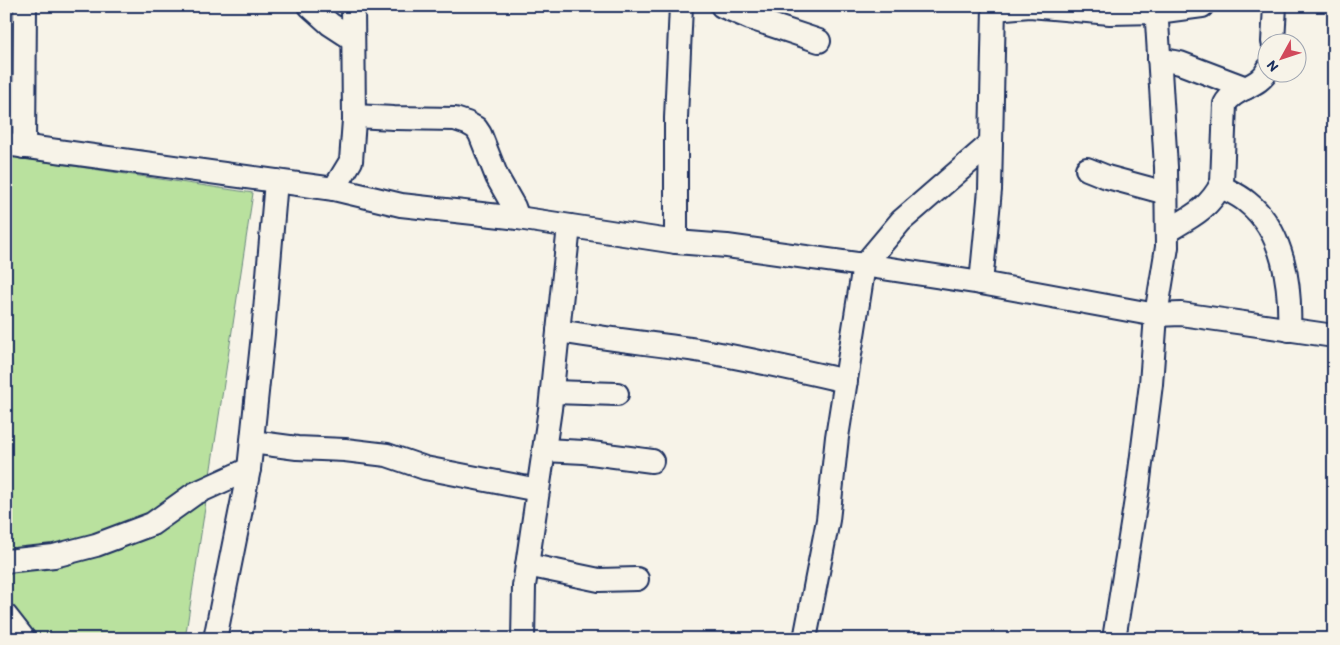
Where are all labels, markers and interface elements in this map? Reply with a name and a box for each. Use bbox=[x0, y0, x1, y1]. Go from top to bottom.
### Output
north arrow bbox=[1258, 32, 1308, 82]
text: N bbox=[1263, 57, 1282, 75]

